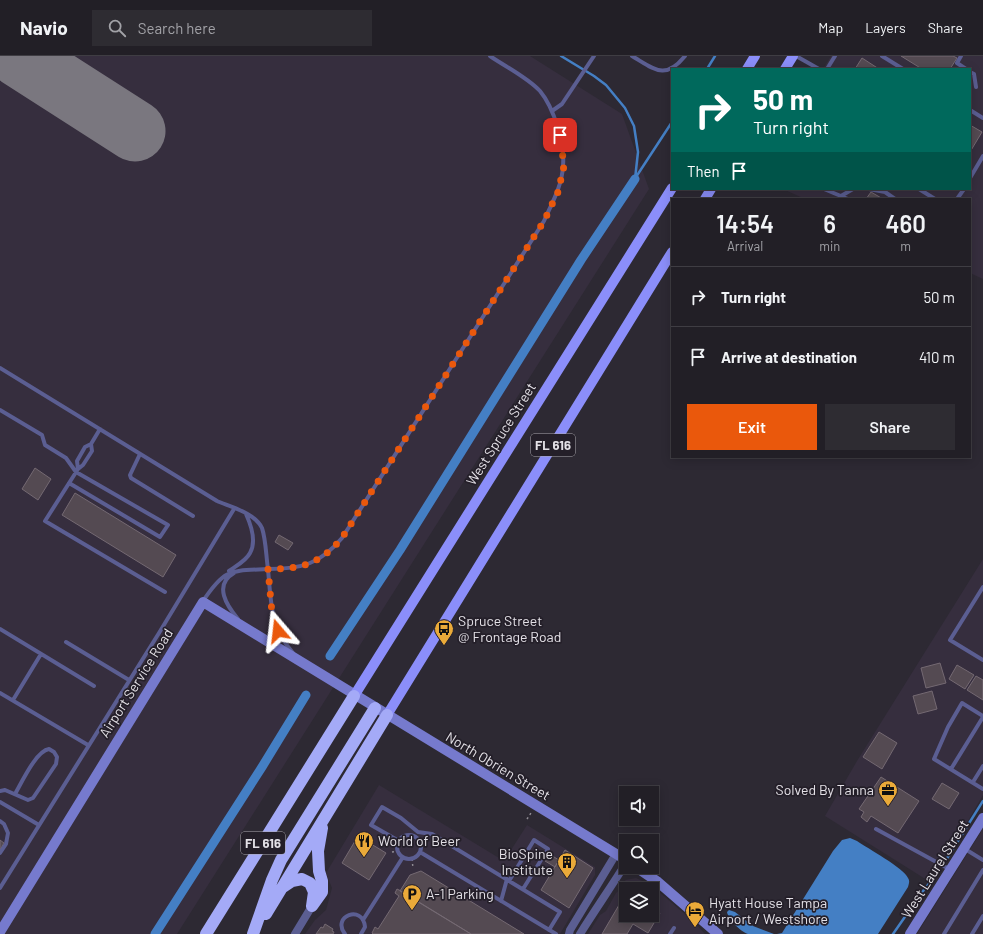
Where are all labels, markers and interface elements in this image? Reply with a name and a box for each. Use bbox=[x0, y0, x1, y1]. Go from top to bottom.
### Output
search box bbox=[92, 10, 372, 46]
text: Navio bbox=[20, 16, 68, 39]
icon: search bbox=[106, 17, 128, 39]
text: Search here bbox=[138, 19, 216, 37]
text: Map bbox=[818, 19, 843, 36]
text: Layers bbox=[865, 19, 906, 36]
text: Share bbox=[928, 19, 963, 36]
text: 50 m bbox=[753, 82, 813, 116]
icon: right bbox=[687, 84, 739, 136]
text: Turn right bbox=[753, 116, 829, 138]
pin bbox=[543, 118, 577, 152]
icon: arrive bbox=[549, 124, 571, 146]
icon: arrive bbox=[728, 160, 750, 182]
text: Then bbox=[687, 162, 720, 180]
text: 14:54 bbox=[716, 209, 774, 238]
text: 6 bbox=[823, 209, 836, 238]
text: 460 bbox=[885, 209, 926, 238]
text: Arrival bbox=[727, 238, 763, 254]
text: min bbox=[819, 238, 840, 254]
text: m bbox=[900, 238, 911, 254]
icon: right bbox=[687, 286, 709, 308]
text: Turn right bbox=[721, 288, 786, 306]
text: 50 m bbox=[923, 288, 955, 306]
icon: arrive bbox=[687, 346, 709, 368]
text: Arrive at destination bbox=[721, 348, 857, 366]
text: 410 m bbox=[919, 348, 955, 366]
street label: West Spruce Street bbox=[462, 379, 539, 488]
button: Exit bbox=[687, 404, 817, 450]
button: Share bbox=[825, 404, 955, 450]
road number: FL 616 bbox=[531, 434, 575, 456]
position arrow bbox=[257, 610, 299, 652]
place label: Spruce Street @ Frontage Road bbox=[458, 612, 561, 645]
bus stop icon: Spruce Street @ Frontage Road bbox=[433, 618, 455, 646]
street label: Airport Service Road bbox=[95, 625, 176, 740]
street label: North Obrien Street bbox=[443, 728, 554, 803]
office icon: Solved By Tanna bbox=[877, 779, 899, 807]
place label: Solved By Tanna bbox=[776, 781, 874, 798]
map controls bbox=[619, 786, 659, 922]
button: sound bbox=[619, 786, 659, 826]
street label: West Laurel Street bbox=[897, 816, 972, 921]
restaurant icon: World of Beer bbox=[353, 830, 375, 858]
road number: FL 616 bbox=[241, 832, 285, 854]
place label: World of Beer bbox=[378, 832, 460, 849]
button: search bbox=[619, 834, 659, 874]
place label: BioSpine Institute bbox=[499, 845, 553, 878]
building icon: BioSpine Institute bbox=[556, 851, 578, 879]
button: layers bbox=[619, 882, 659, 922]
parking icon: A-1 Parking bbox=[401, 883, 423, 911]
place label: A-1 Parking bbox=[426, 885, 494, 902]
place label: Hyatt House Tampa Airport / Westshore bbox=[709, 894, 828, 927]
hotel icon: Hyatt House Tampa Airport / Westshore bbox=[684, 900, 706, 928]

